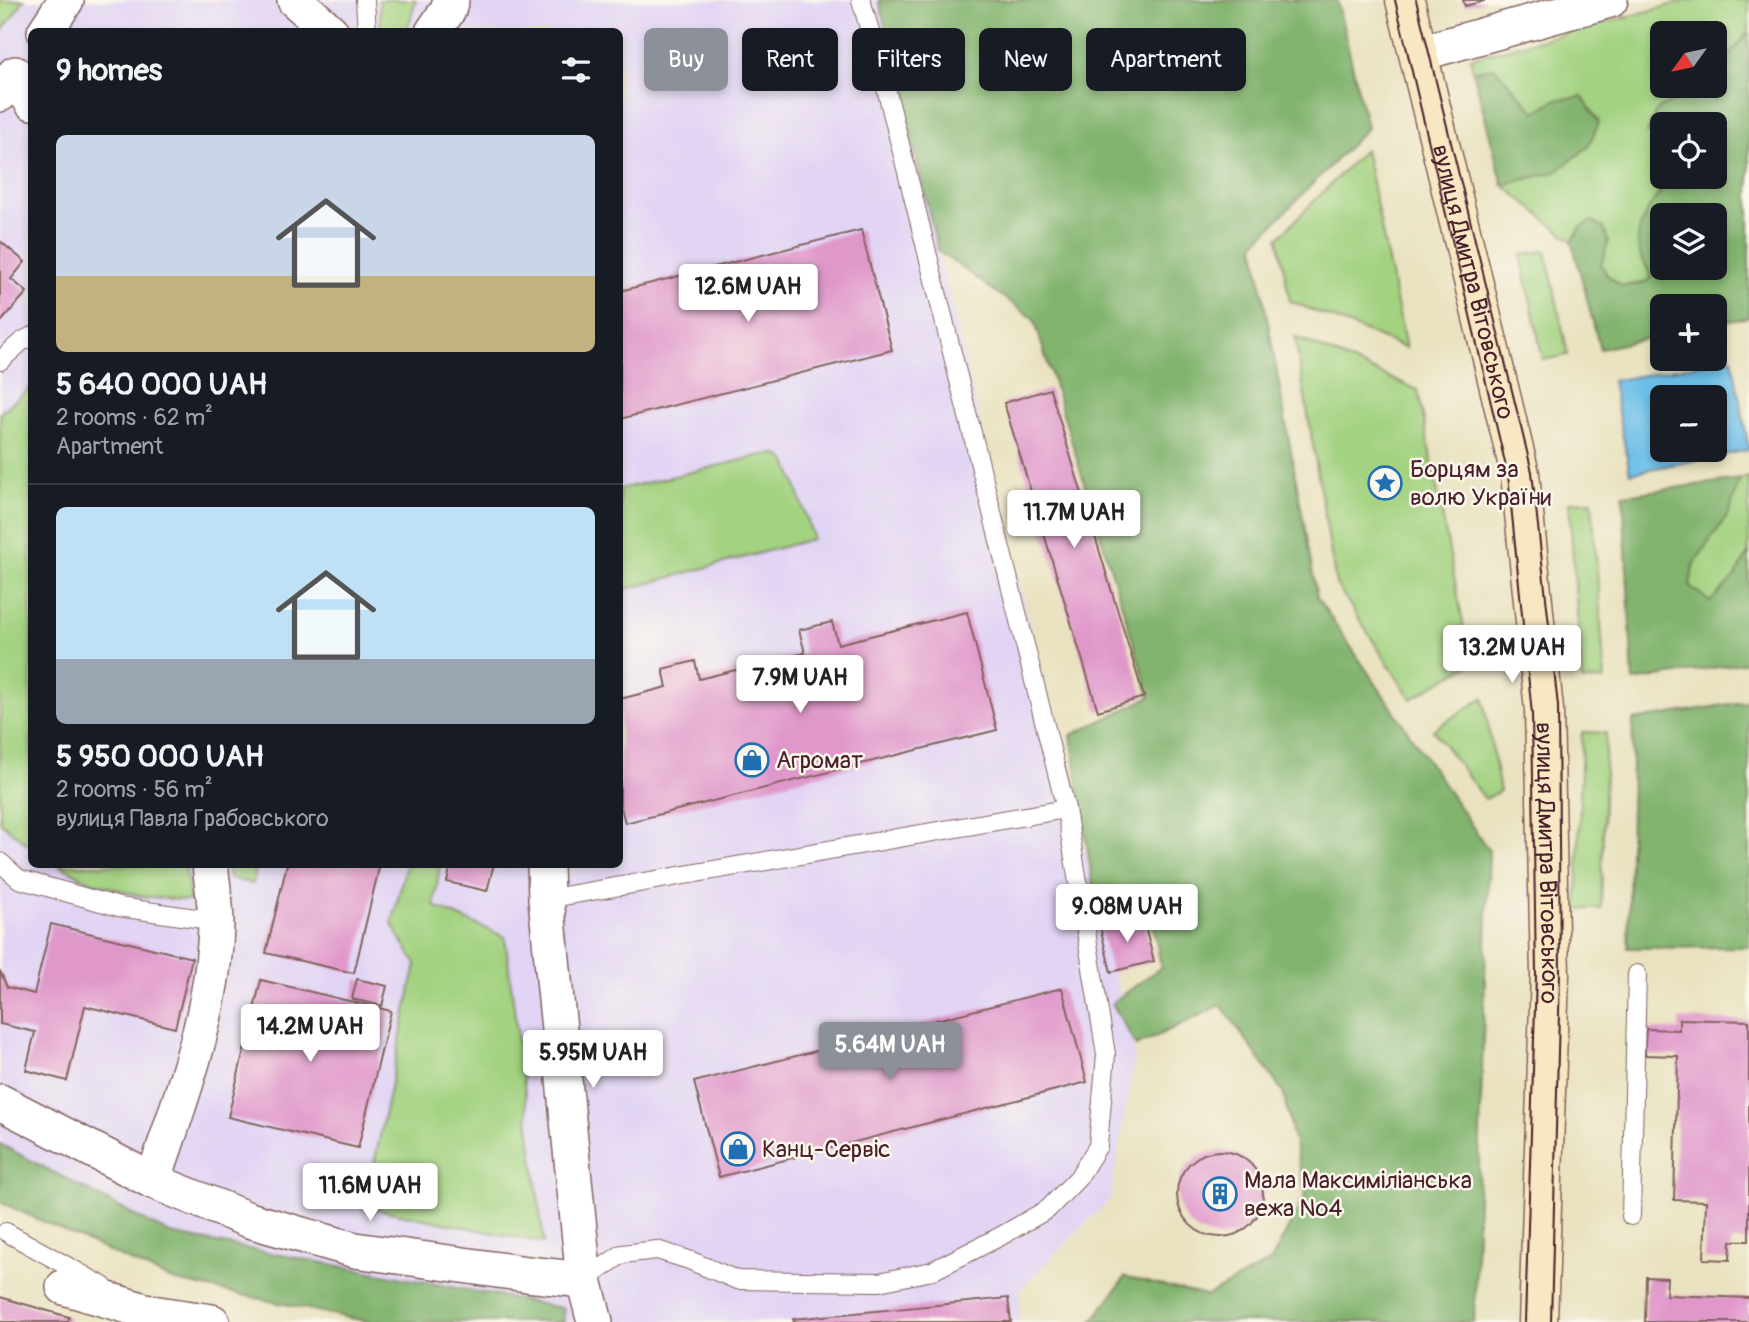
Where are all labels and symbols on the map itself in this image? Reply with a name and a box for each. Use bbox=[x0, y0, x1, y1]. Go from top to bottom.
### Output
north arrow bbox=[1650, 21, 1727, 98]
street label: вулиця Дмитра Вітовського bbox=[1426, 142, 1520, 422]
pin: 12.6M UAH bbox=[668, 264, 828, 324]
place label: Борцям за волю України bbox=[1410, 455, 1552, 512]
place icon: Борцям за волю України bbox=[1366, 464, 1404, 502]
pin: 11.7M UAH bbox=[994, 490, 1154, 550]
pin: 13.2M UAH bbox=[1432, 626, 1592, 685]
pin: 7.9M UAH bbox=[728, 656, 872, 715]
street label: вулиця Дмитра Вітовського bbox=[1529, 722, 1564, 1004]
shop icon: Агромат bbox=[733, 741, 771, 779]
place label: Агромат bbox=[776, 746, 863, 775]
pin: 9.08M UAH bbox=[1047, 884, 1207, 944]
pin: 14.2M UAH bbox=[230, 1004, 390, 1064]
pin: 5.64M UAH bbox=[810, 1023, 970, 1082]
pin: 5.95M UAH bbox=[513, 1030, 673, 1090]
shop icon: Канц-Сервіс bbox=[719, 1130, 757, 1168]
place label: Канц-Сервіс bbox=[762, 1135, 890, 1164]
pin: 11.6M UAH bbox=[290, 1164, 450, 1223]
place label: Мала Максиміліанська вежа №4 bbox=[1244, 1166, 1472, 1223]
building icon: Мала Максиміліанська вежа №4 bbox=[1201, 1175, 1239, 1213]

